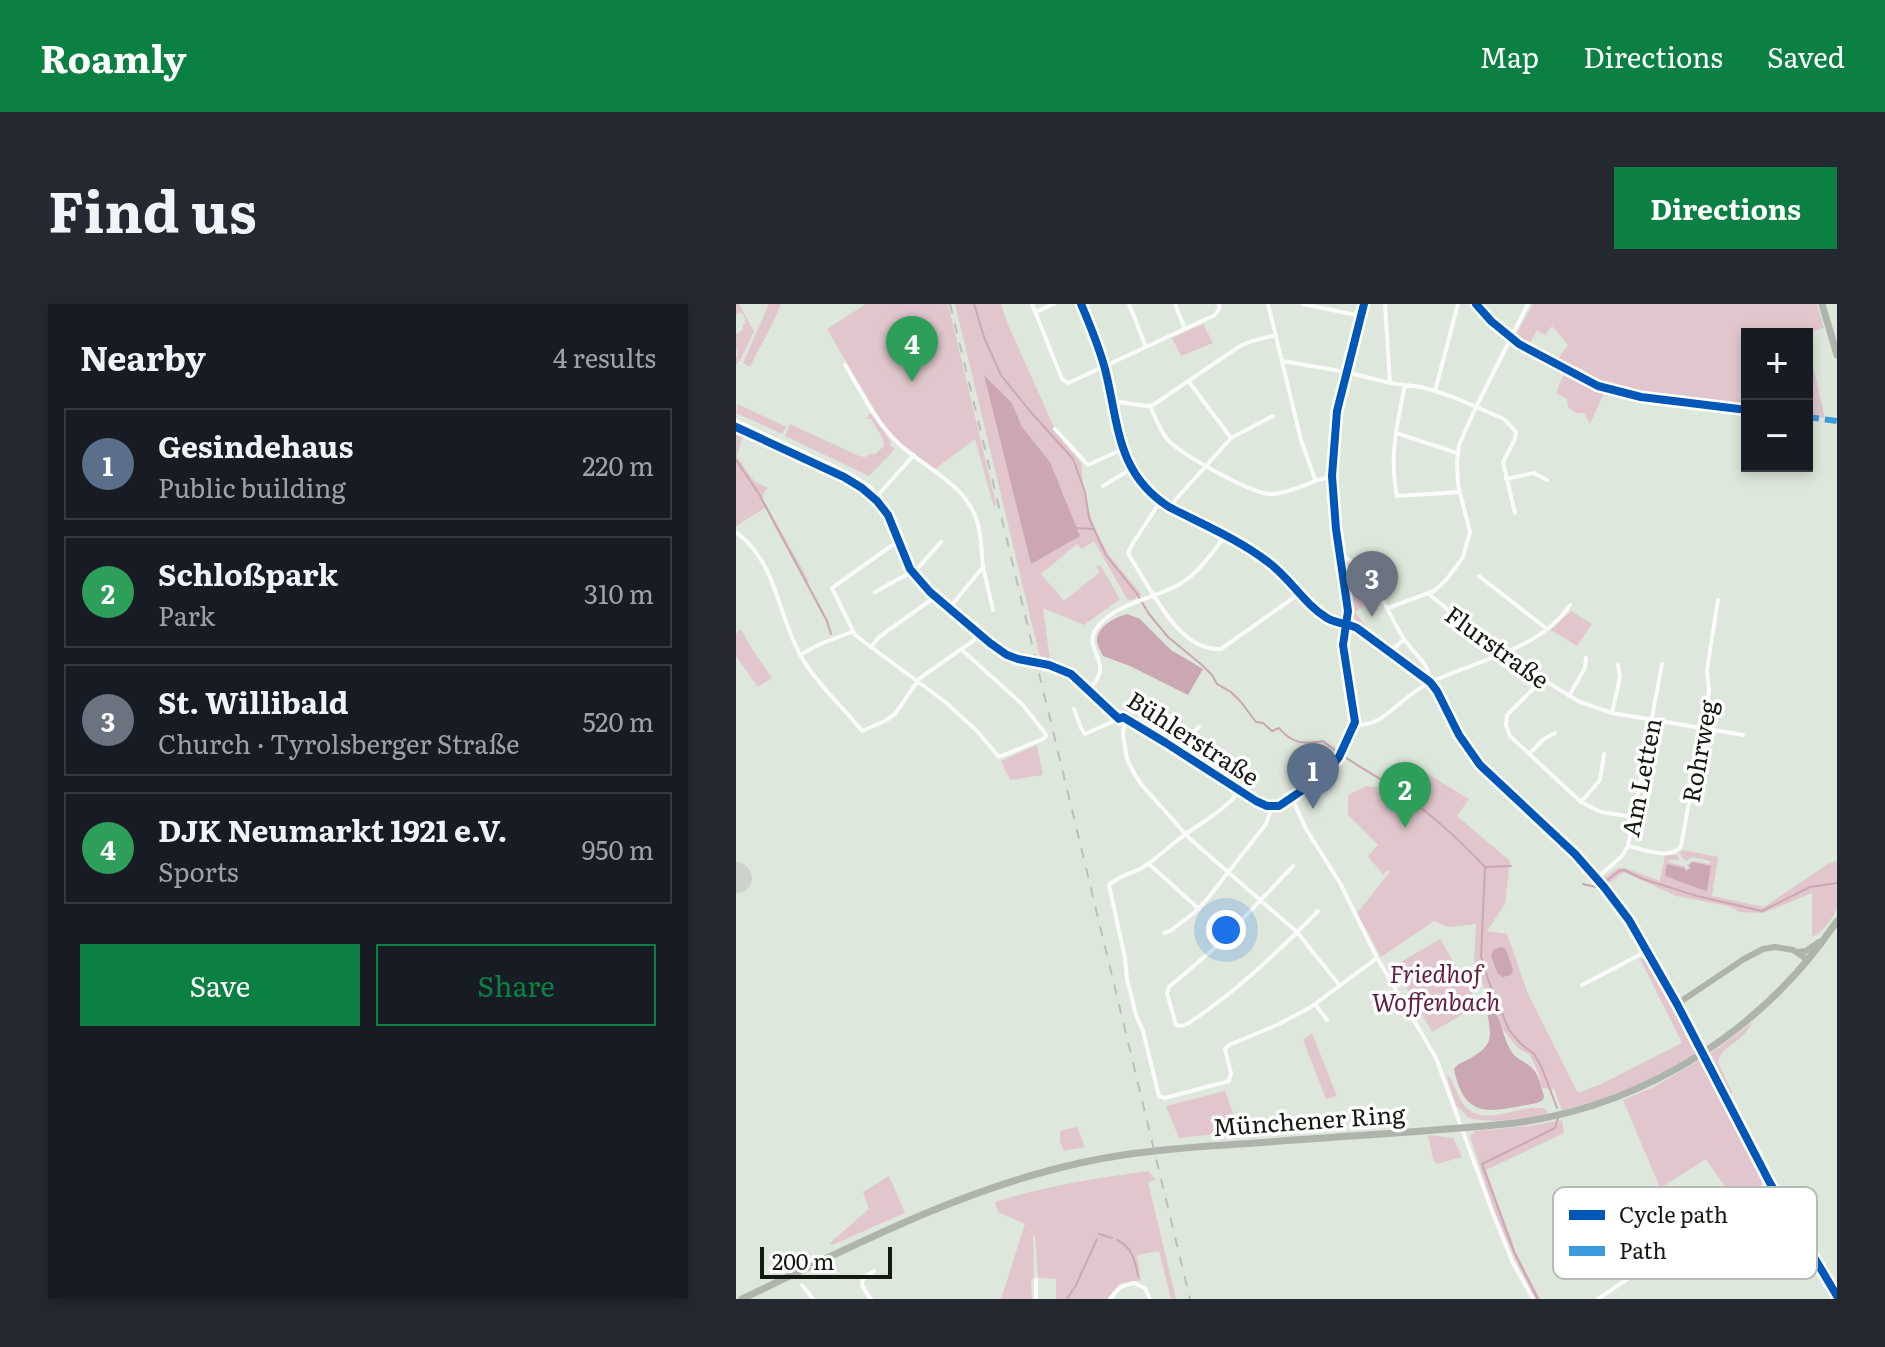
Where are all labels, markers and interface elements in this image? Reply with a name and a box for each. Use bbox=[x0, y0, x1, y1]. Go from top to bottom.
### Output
text: Roamly bbox=[40, 28, 186, 85]
text: Map bbox=[1480, 35, 1539, 77]
text: Directions bbox=[1583, 35, 1723, 77]
text: Saved bbox=[1767, 35, 1845, 77]
text: Find us bbox=[48, 167, 257, 250]
button: Directions bbox=[1614, 167, 1837, 249]
pin: 4 bbox=[886, 316, 938, 382]
map controls bbox=[1741, 328, 1813, 472]
button: + bbox=[1741, 328, 1813, 400]
text: Nearby bbox=[80, 331, 206, 381]
text: 4 results bbox=[553, 337, 656, 376]
button: − bbox=[1741, 400, 1813, 472]
text: Gesindehaus bbox=[158, 423, 353, 467]
text: 1 bbox=[103, 445, 113, 484]
text: 220 m bbox=[582, 445, 654, 484]
text: Public building bbox=[158, 467, 346, 506]
text: Schloßpark bbox=[158, 551, 338, 595]
pin: 3 bbox=[1346, 551, 1398, 617]
text: 2 bbox=[101, 573, 115, 612]
text: 310 m bbox=[584, 573, 654, 612]
text: Park bbox=[158, 595, 215, 634]
street label: Flurstraße bbox=[1439, 596, 1557, 696]
text: St. Willibald bbox=[158, 679, 349, 723]
street label: Bühlerstraße bbox=[1121, 681, 1267, 793]
street label: Rohrweg bbox=[1672, 696, 1724, 805]
text: 3 bbox=[101, 701, 115, 740]
text: 520 m bbox=[582, 701, 654, 740]
street label: Am Letten bbox=[1611, 715, 1669, 839]
text: Church · Tyrolsberger Straße bbox=[158, 723, 519, 762]
pin: 1 bbox=[1287, 743, 1339, 809]
pin: 2 bbox=[1379, 762, 1431, 828]
text: DJK Neumarkt 1921 e.V. bbox=[158, 807, 507, 851]
text: 4 bbox=[100, 829, 116, 868]
text: 950 m bbox=[582, 829, 654, 868]
text: Sports bbox=[158, 851, 239, 890]
your location bbox=[1206, 910, 1246, 950]
button: Save bbox=[80, 944, 360, 1026]
button: Share bbox=[376, 944, 656, 1026]
park label: Friedhof Woffenbach bbox=[1372, 955, 1500, 1018]
street label: Münchener Ring bbox=[1212, 1095, 1407, 1143]
legend bbox=[1553, 1187, 1817, 1279]
text: Cycle path bbox=[1619, 1197, 1728, 1230]
text: Path bbox=[1619, 1233, 1667, 1266]
scale bar bbox=[760, 1243, 892, 1279]
text: 200 m bbox=[772, 1244, 834, 1277]

